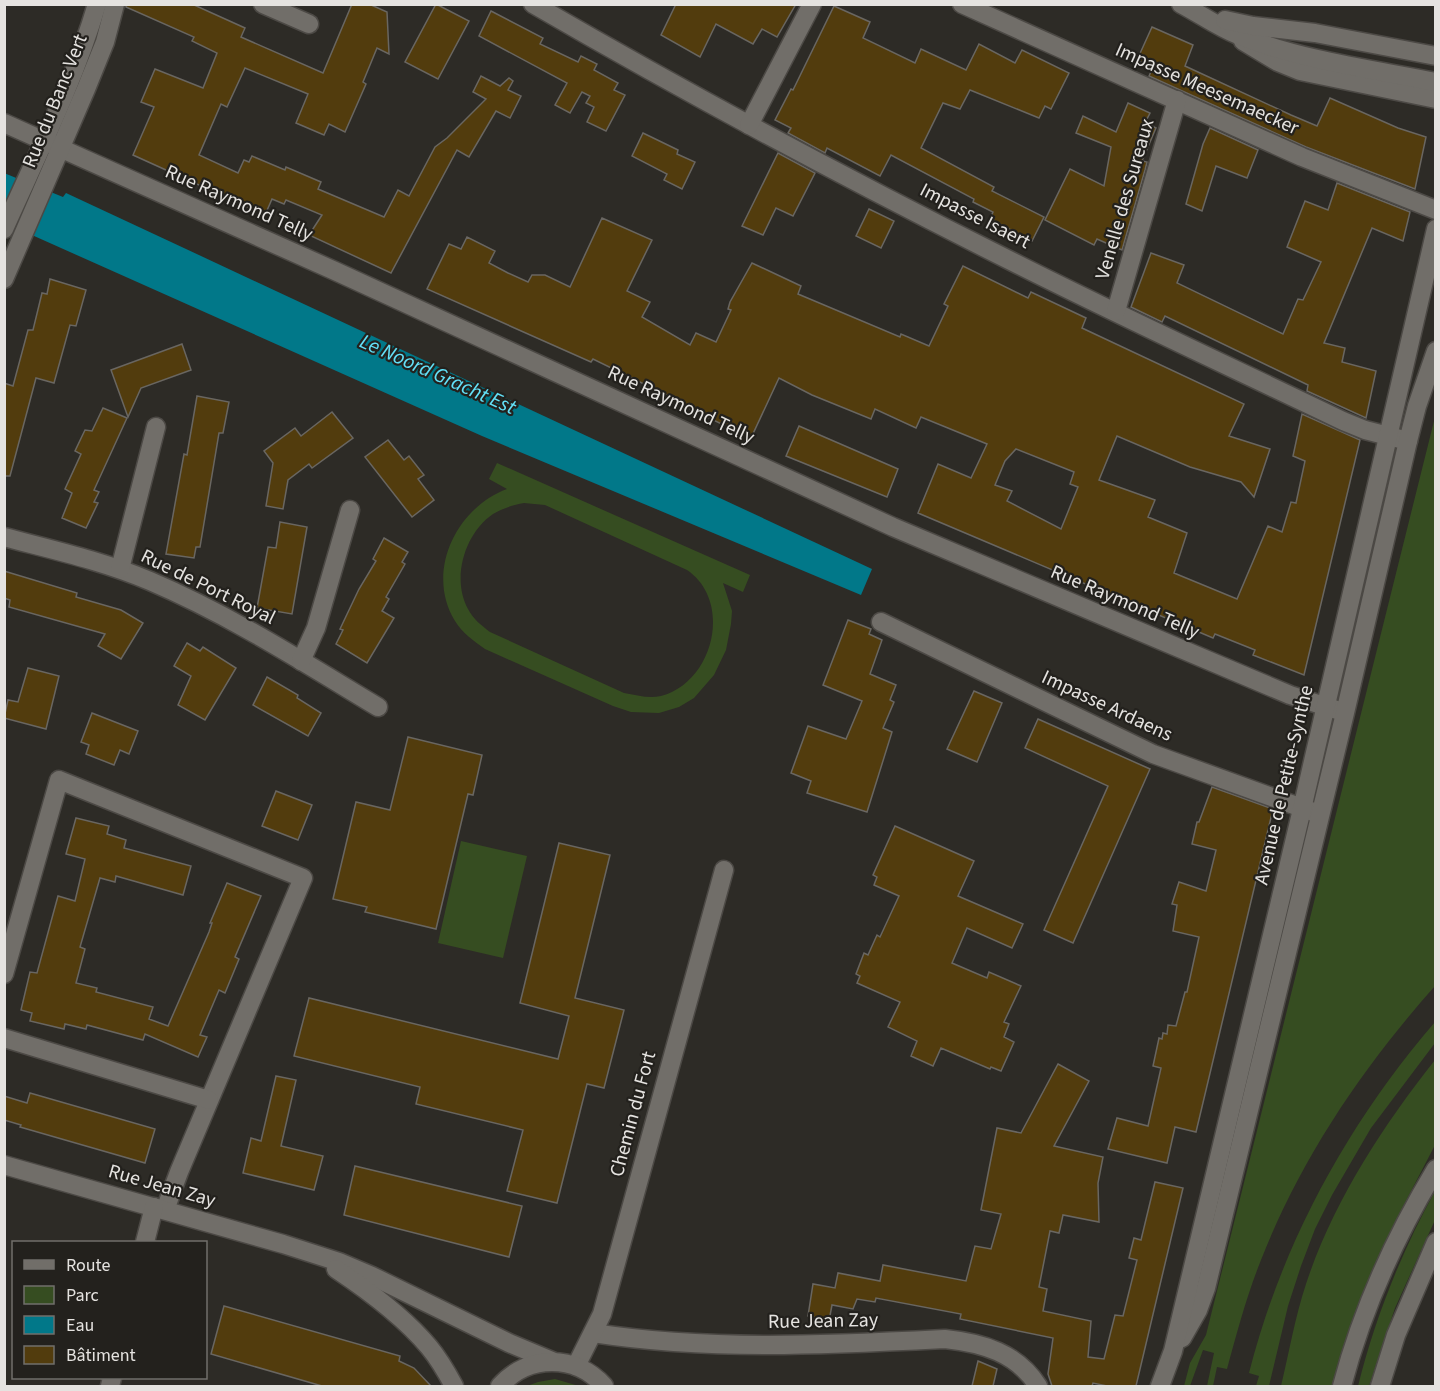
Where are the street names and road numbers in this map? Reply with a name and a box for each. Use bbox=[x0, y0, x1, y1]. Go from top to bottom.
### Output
street label: Rue du Banc Vert bbox=[15, 30, 95, 172]
street label: Impasse Meesemaecker bbox=[1111, 36, 1303, 142]
street label: Venelle des Sureaux bbox=[1089, 115, 1161, 283]
street label: Rue Raymond Telly bbox=[161, 158, 318, 248]
street label: Impasse Isaert bbox=[915, 176, 1035, 256]
street label: Rue Raymond Telly bbox=[603, 359, 760, 452]
street label: Rue de Port Royal bbox=[136, 542, 280, 632]
street label: Rue Raymond Telly bbox=[1046, 558, 1204, 646]
street label: Impasse Ardaens bbox=[1037, 663, 1177, 749]
street label: Avenue de Petite-Synthe bbox=[1247, 682, 1321, 887]
street label: Chemin du Fort bbox=[603, 1048, 663, 1180]
street label: Rue Jean Zay bbox=[105, 1157, 219, 1215]
street label: Rue Jean Zay bbox=[768, 1306, 879, 1336]

